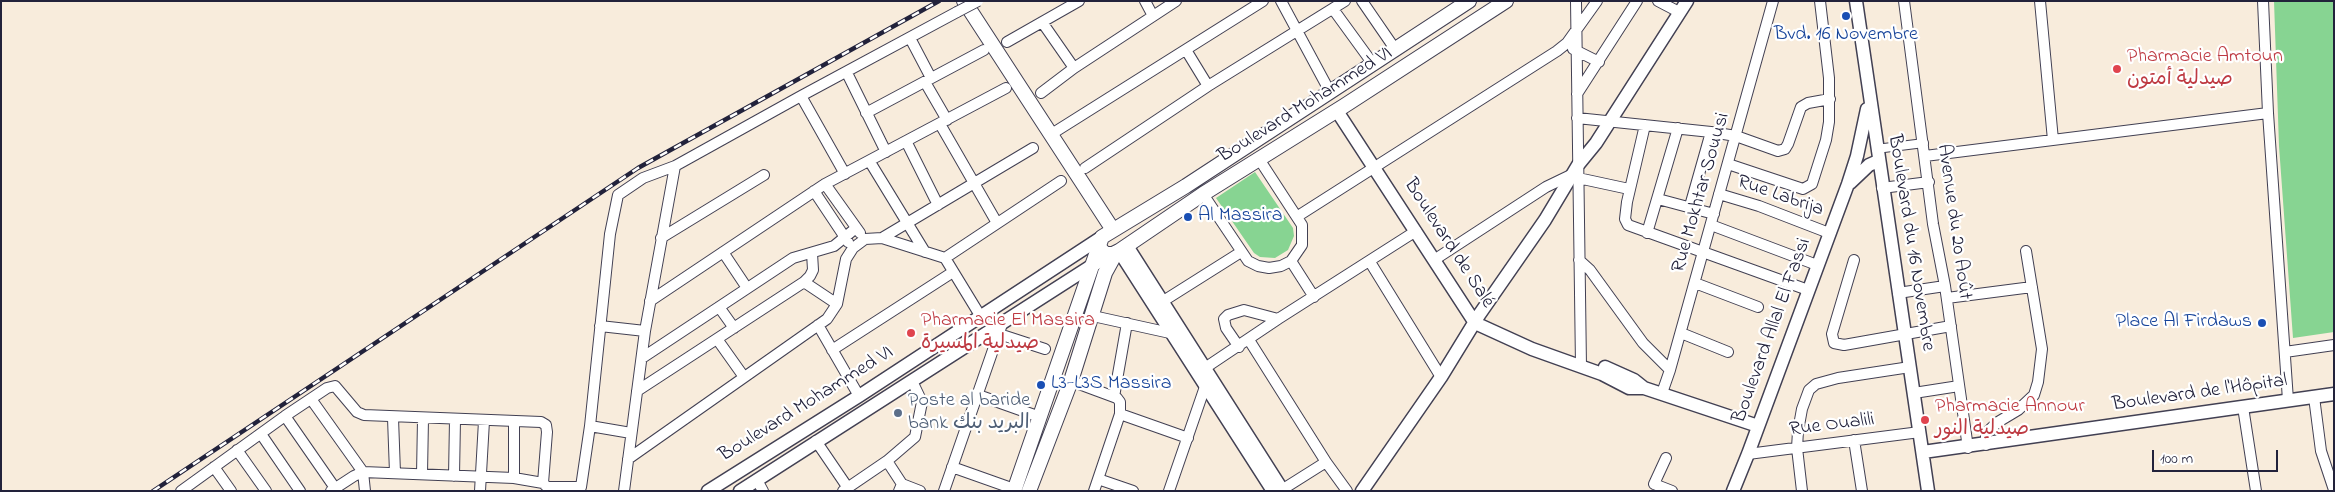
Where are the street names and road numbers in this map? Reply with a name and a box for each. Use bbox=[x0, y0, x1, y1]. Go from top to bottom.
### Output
street label: Boulevard Mohammed VI bbox=[1214, 43, 1398, 169]
street label: Rue Mokhtar Souusi bbox=[1668, 110, 1736, 276]
street label: Boulevard du 16 Novembre bbox=[1881, 133, 1939, 353]
street label: Avenue du 20 Août bbox=[1930, 143, 1976, 301]
street label: Rue Labrija bbox=[1734, 171, 1826, 223]
street label: Boulevard de Salé bbox=[1397, 175, 1499, 313]
street label: Boulevard Allal El Fassi bbox=[1728, 235, 1818, 427]
street label: Boulevard Mohammed VI bbox=[715, 342, 899, 468]
street label: Boulevard de l'Hôpital bbox=[2111, 370, 2289, 418]
street label: Rue Oualili bbox=[1788, 409, 1876, 443]

